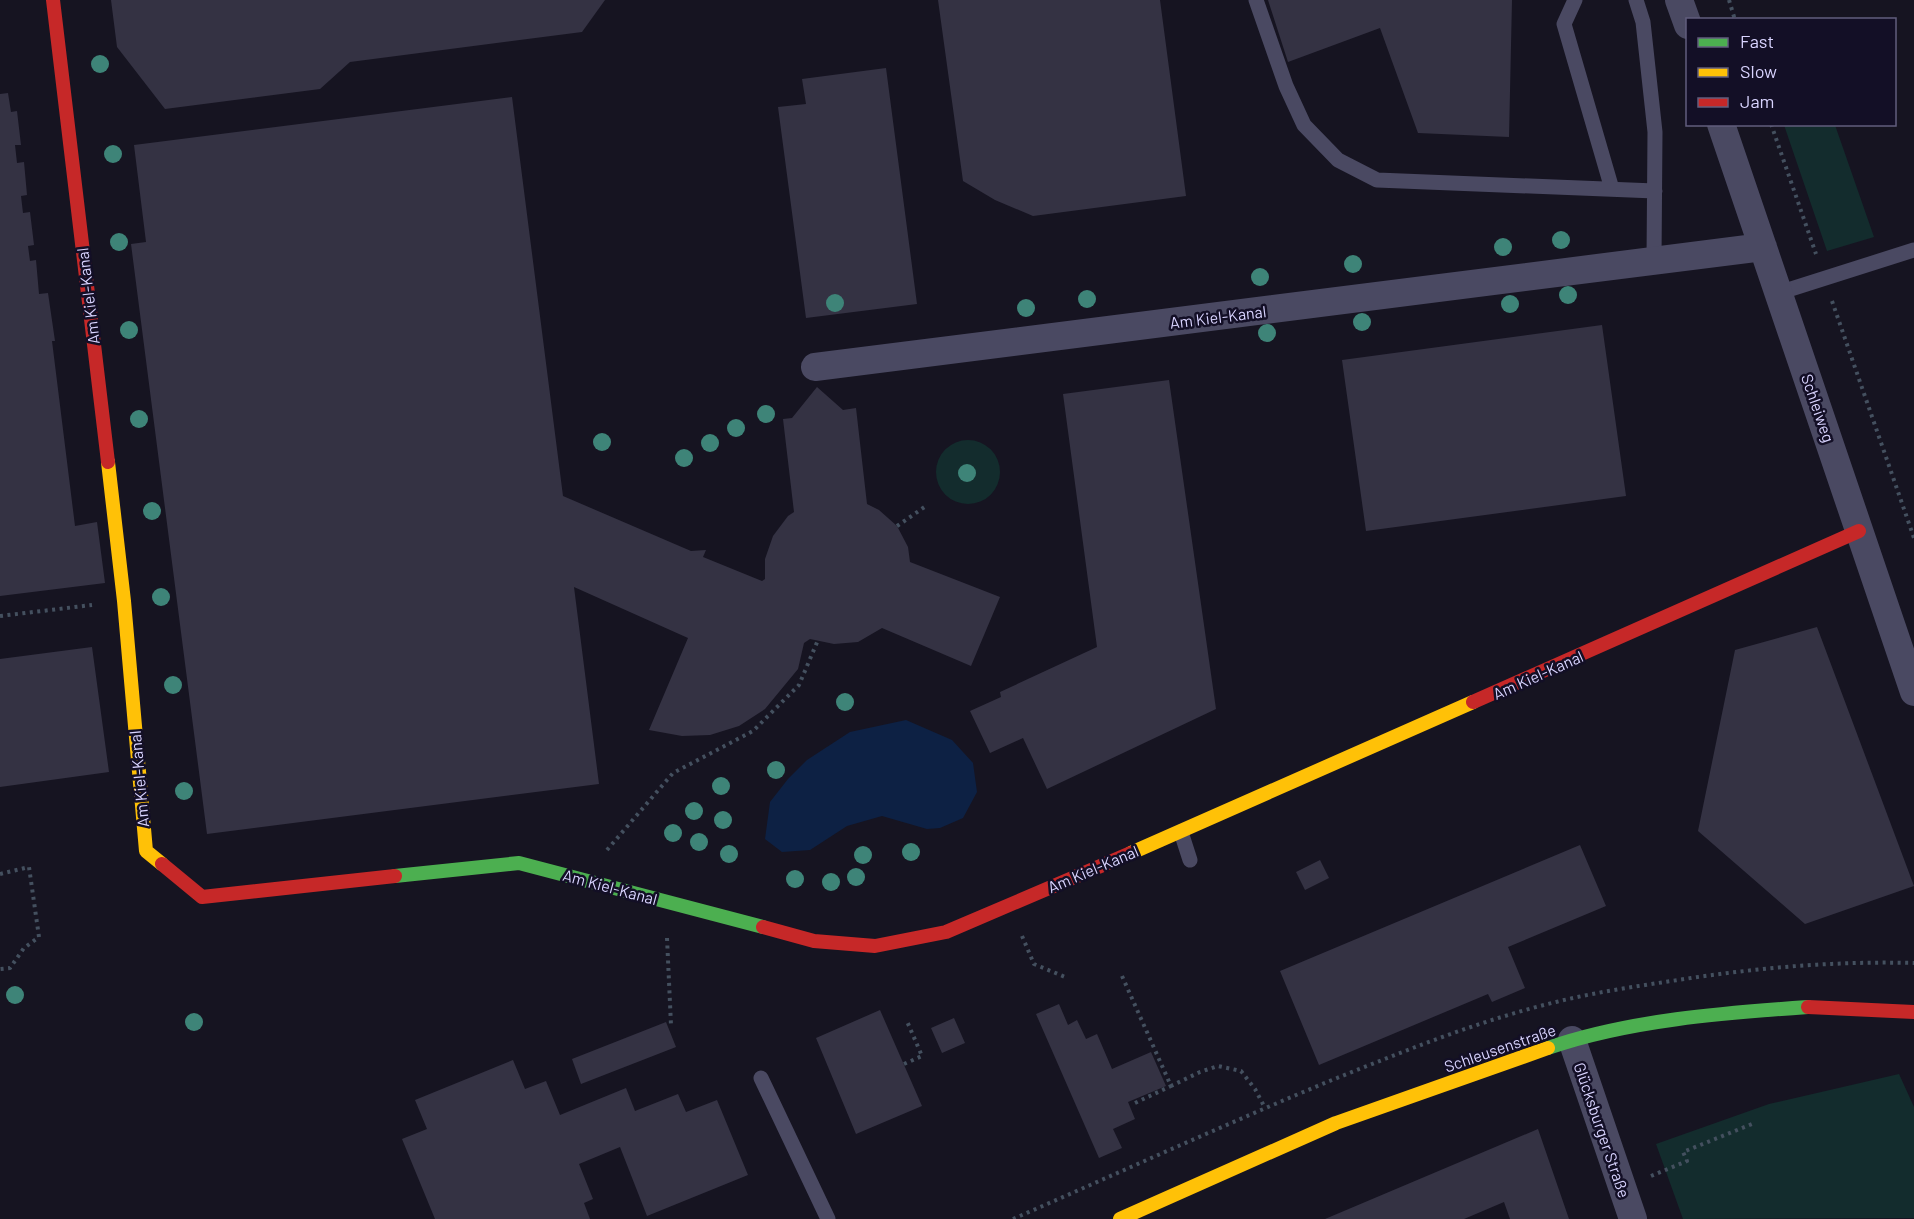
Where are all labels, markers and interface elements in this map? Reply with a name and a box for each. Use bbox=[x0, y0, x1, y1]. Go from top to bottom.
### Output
legend bbox=[1686, 18, 1896, 126]
text: Fast bbox=[1740, 30, 1774, 52]
text: Slow bbox=[1740, 60, 1777, 82]
text: Jam bbox=[1740, 90, 1774, 112]
street label: Am Kiel-Kanal bbox=[72, 247, 103, 345]
street label: Am Kiel-Kanal bbox=[1169, 301, 1267, 332]
street label: Schleiweg bbox=[1798, 371, 1839, 444]
street label: Am Kiel-Kanal bbox=[1490, 646, 1586, 703]
street label: Am Kiel-Kanal bbox=[125, 730, 152, 828]
street label: Am Kiel-Kanal bbox=[1044, 841, 1141, 896]
street label: Am Kiel-Kanal bbox=[561, 865, 659, 908]
street label: Schleusenstraße bbox=[1442, 1020, 1558, 1076]
street label: Glücksburger Straße bbox=[1570, 1060, 1635, 1200]

